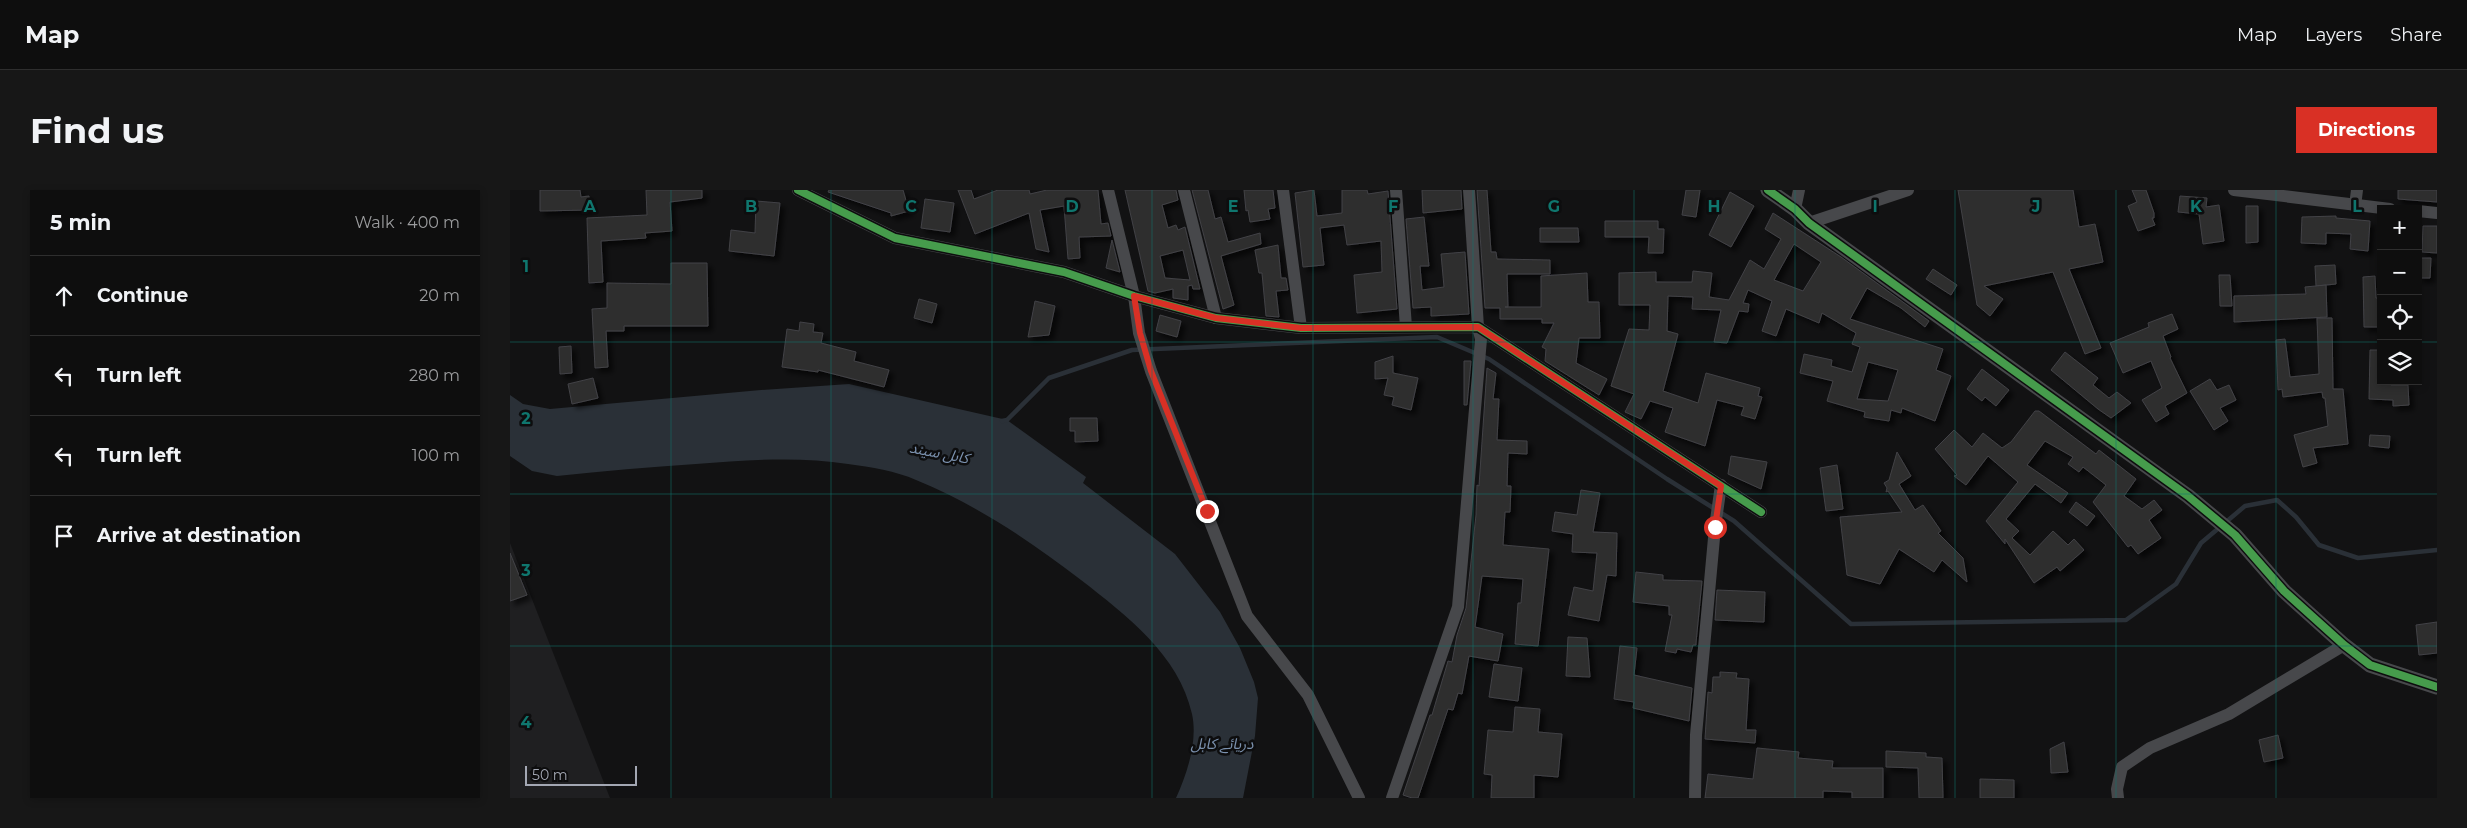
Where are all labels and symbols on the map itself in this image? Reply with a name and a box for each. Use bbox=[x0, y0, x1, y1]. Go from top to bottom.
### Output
text: A bbox=[583, 197, 597, 216]
text: B bbox=[745, 197, 757, 216]
text: C bbox=[905, 197, 917, 216]
text: D bbox=[1065, 197, 1079, 216]
text: E bbox=[1228, 197, 1238, 216]
text: F bbox=[1388, 197, 1398, 216]
text: G bbox=[1548, 197, 1560, 216]
text: H bbox=[1708, 197, 1720, 216]
text: I bbox=[1872, 197, 1878, 216]
text: J bbox=[2031, 197, 2040, 216]
text: K bbox=[2190, 197, 2203, 216]
text: L bbox=[2352, 197, 2362, 216]
text: 1 bbox=[523, 257, 529, 276]
text: 2 bbox=[521, 409, 531, 428]
water label: کابل سيند bbox=[908, 437, 973, 468]
route end bbox=[1196, 500, 1219, 523]
route start bbox=[1704, 516, 1727, 539]
text: 3 bbox=[520, 561, 531, 580]
text: 4 bbox=[520, 713, 532, 732]
water label: دریائے کابل bbox=[1191, 734, 1254, 754]
scale bar bbox=[525, 763, 638, 786]

